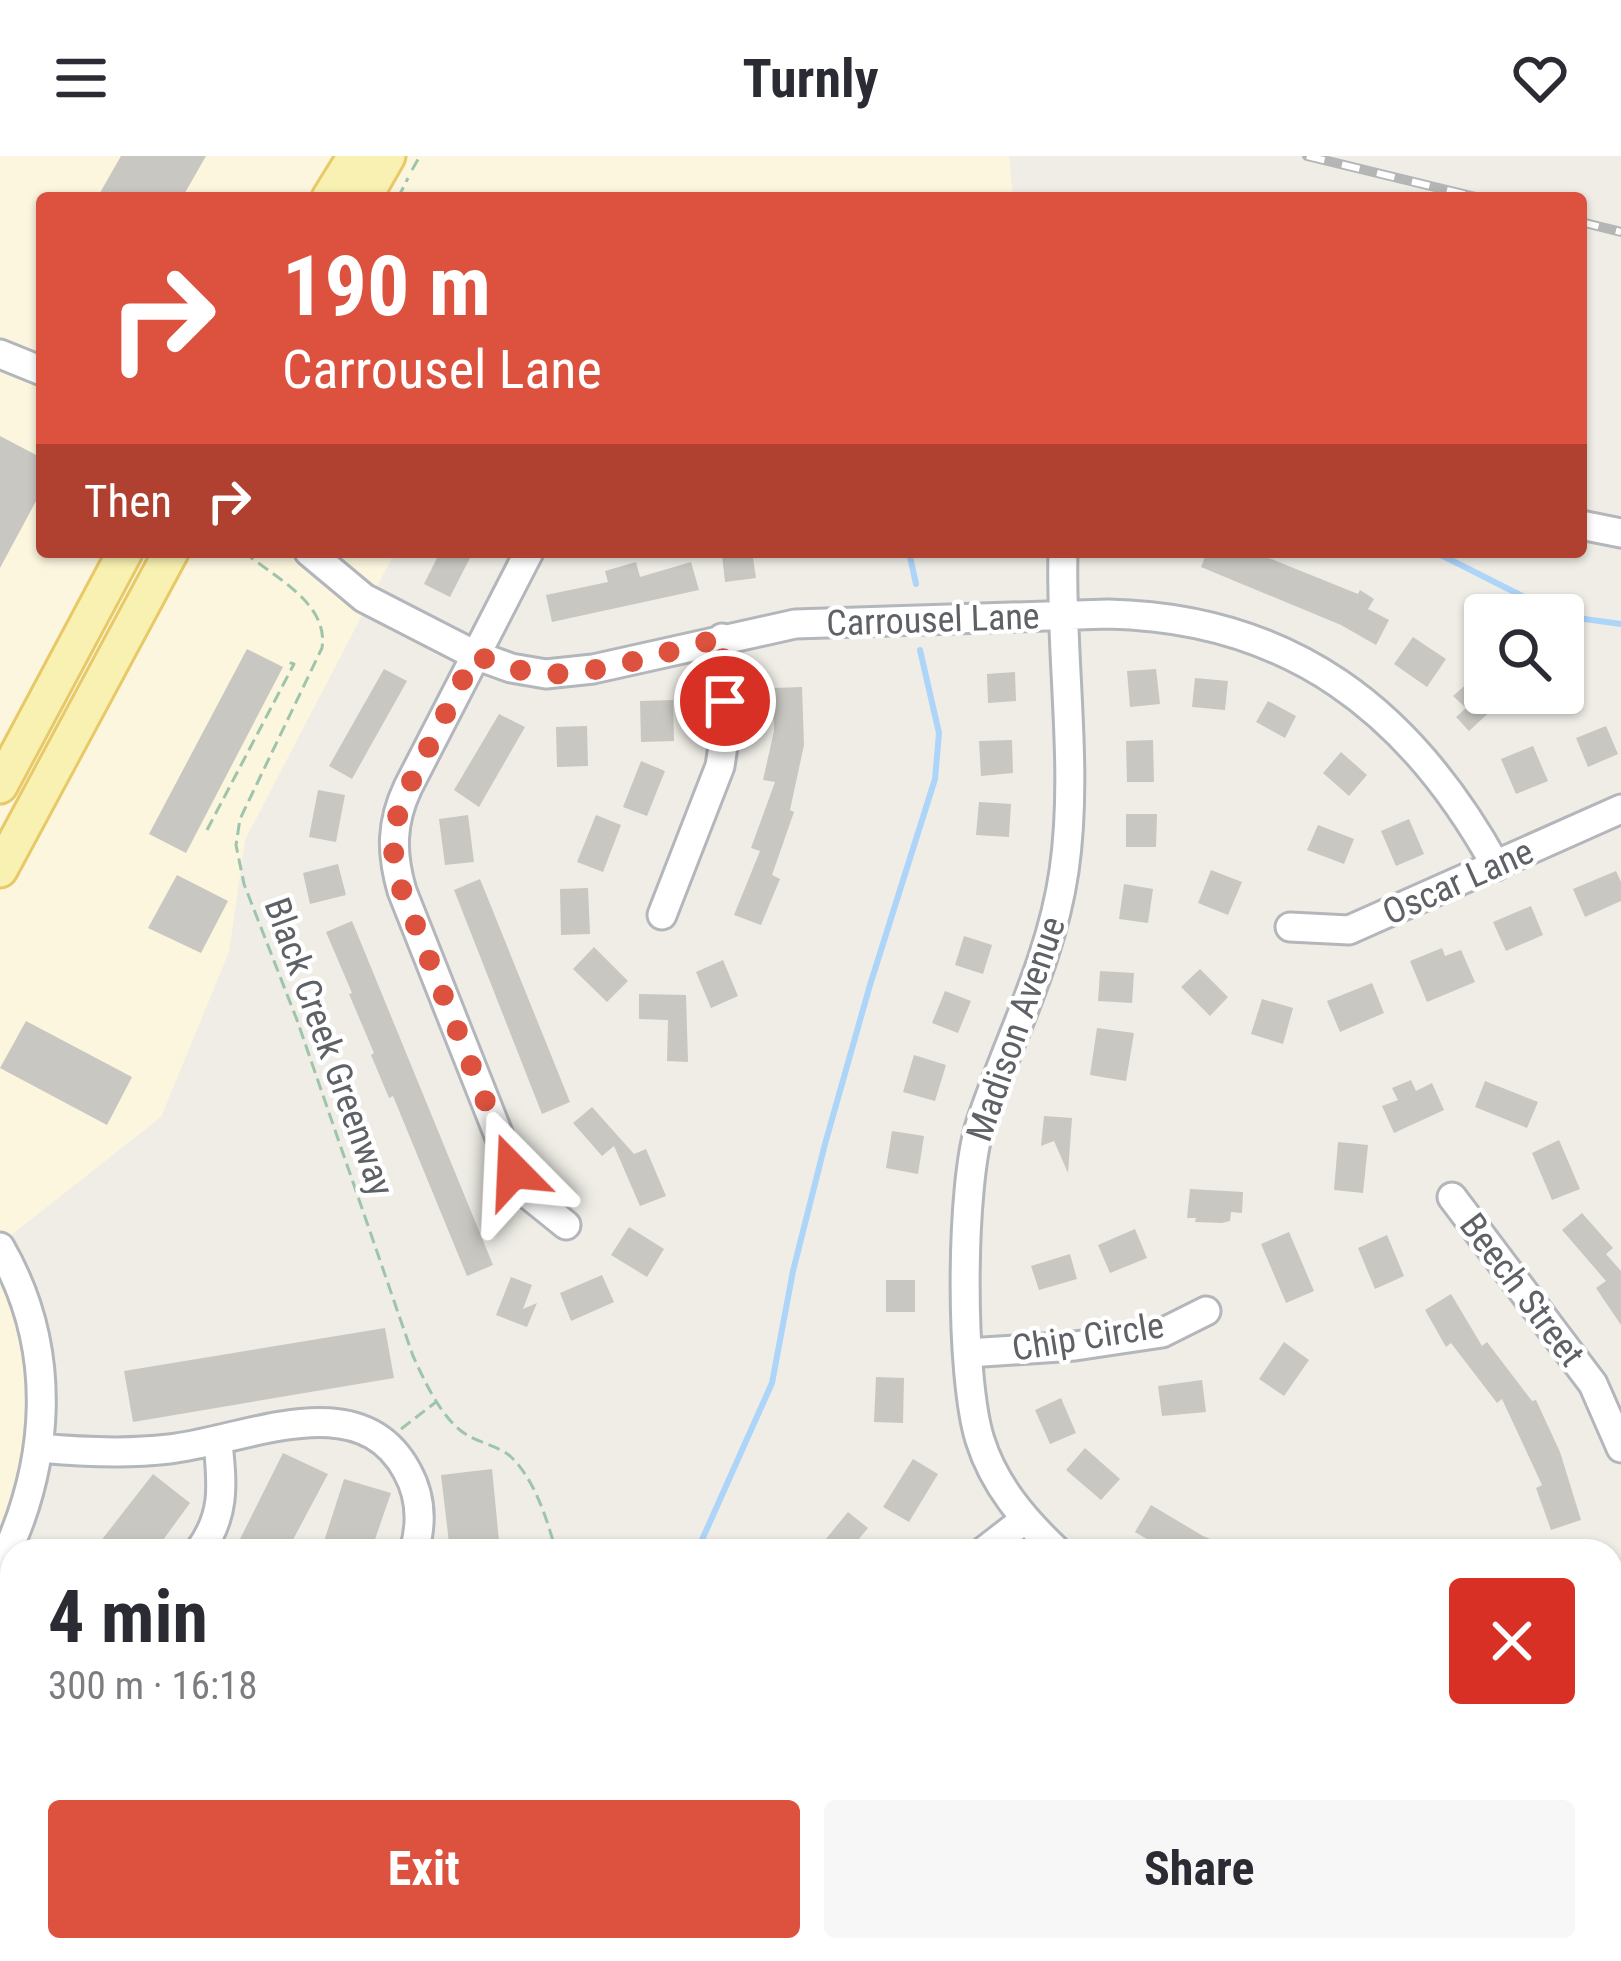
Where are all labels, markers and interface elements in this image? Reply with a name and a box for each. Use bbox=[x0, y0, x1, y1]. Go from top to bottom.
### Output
icon: menu bbox=[48, 45, 114, 111]
icon: heart bbox=[1507, 45, 1573, 111]
text: Turnly bbox=[742, 47, 879, 110]
text: 190 m bbox=[282, 237, 491, 336]
icon: right bbox=[84, 240, 240, 396]
text: Carrousel Lane bbox=[282, 338, 602, 401]
icon: right bbox=[196, 468, 262, 534]
text: Then bbox=[84, 475, 172, 528]
map controls bbox=[1464, 594, 1584, 714]
button: search bbox=[1464, 594, 1584, 714]
street label: Carrousel Lane bbox=[826, 595, 1040, 645]
pin bbox=[674, 650, 776, 752]
icon: arrive bbox=[692, 668, 758, 734]
street label: Oscar Lane bbox=[1376, 830, 1540, 934]
street label: Black Creek Greenway bbox=[256, 892, 402, 1202]
street label: Madison Avenue bbox=[958, 911, 1074, 1147]
position arrow bbox=[450, 1108, 576, 1234]
street label: Beech Street bbox=[1451, 1205, 1593, 1375]
street label: Chip Circle bbox=[1009, 1304, 1167, 1370]
text: 4 min bbox=[48, 1575, 208, 1660]
button: close bbox=[1449, 1578, 1575, 1704]
text: 300 m · 16:18 bbox=[48, 1663, 258, 1709]
button: Exit bbox=[48, 1800, 800, 1938]
button: Share bbox=[824, 1800, 1575, 1938]

